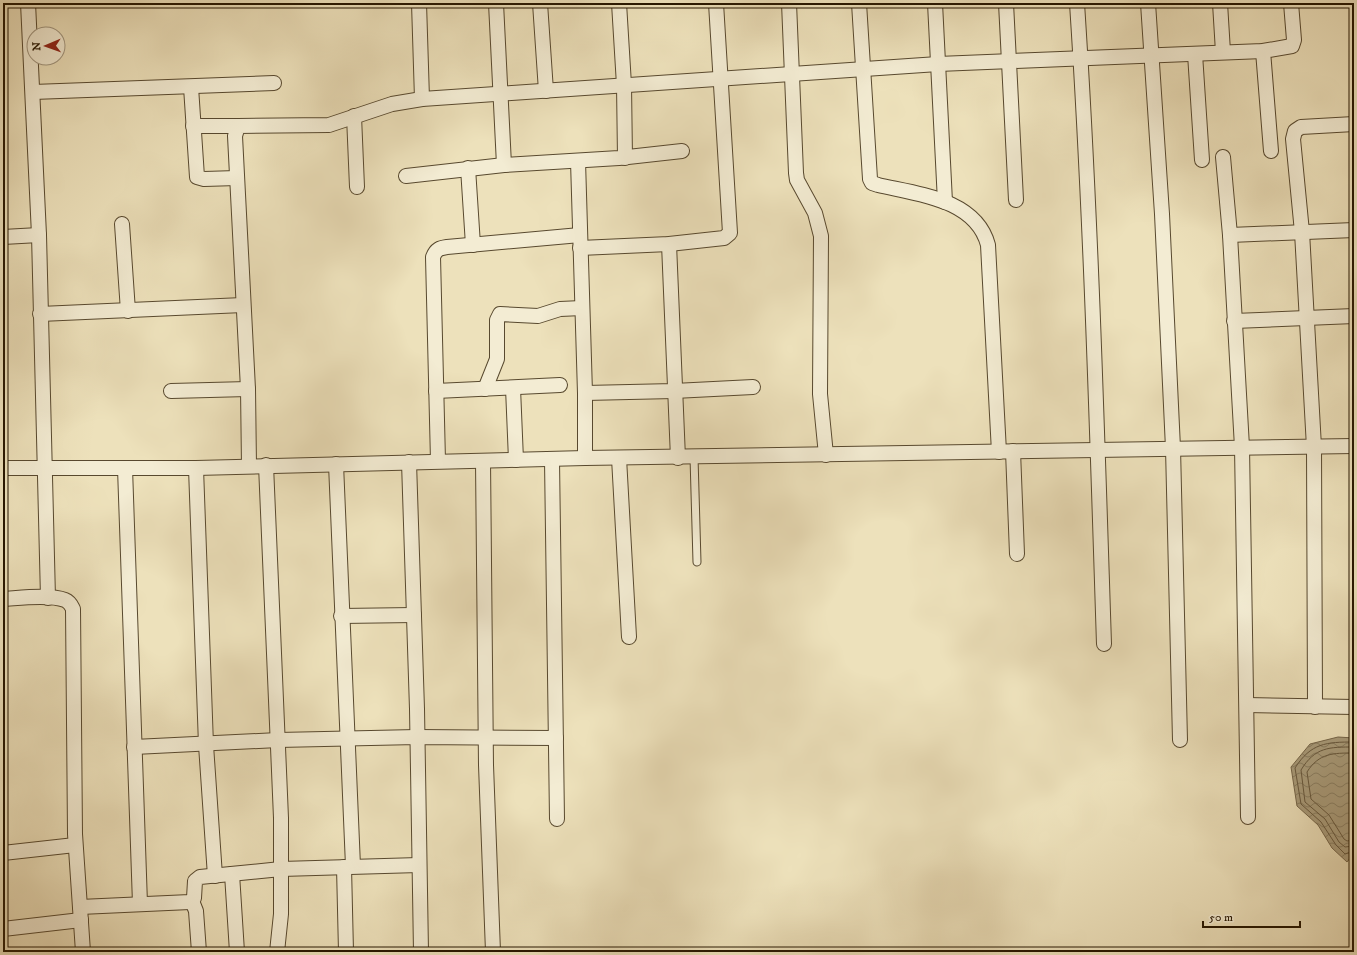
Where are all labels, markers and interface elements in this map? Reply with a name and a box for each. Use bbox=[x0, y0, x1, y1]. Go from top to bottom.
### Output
north arrow bbox=[26, 26, 66, 66]
text: N bbox=[30, 42, 44, 51]
scale bar bbox=[1203, 903, 1300, 929]
text: 50 m bbox=[1209, 910, 1233, 925]

